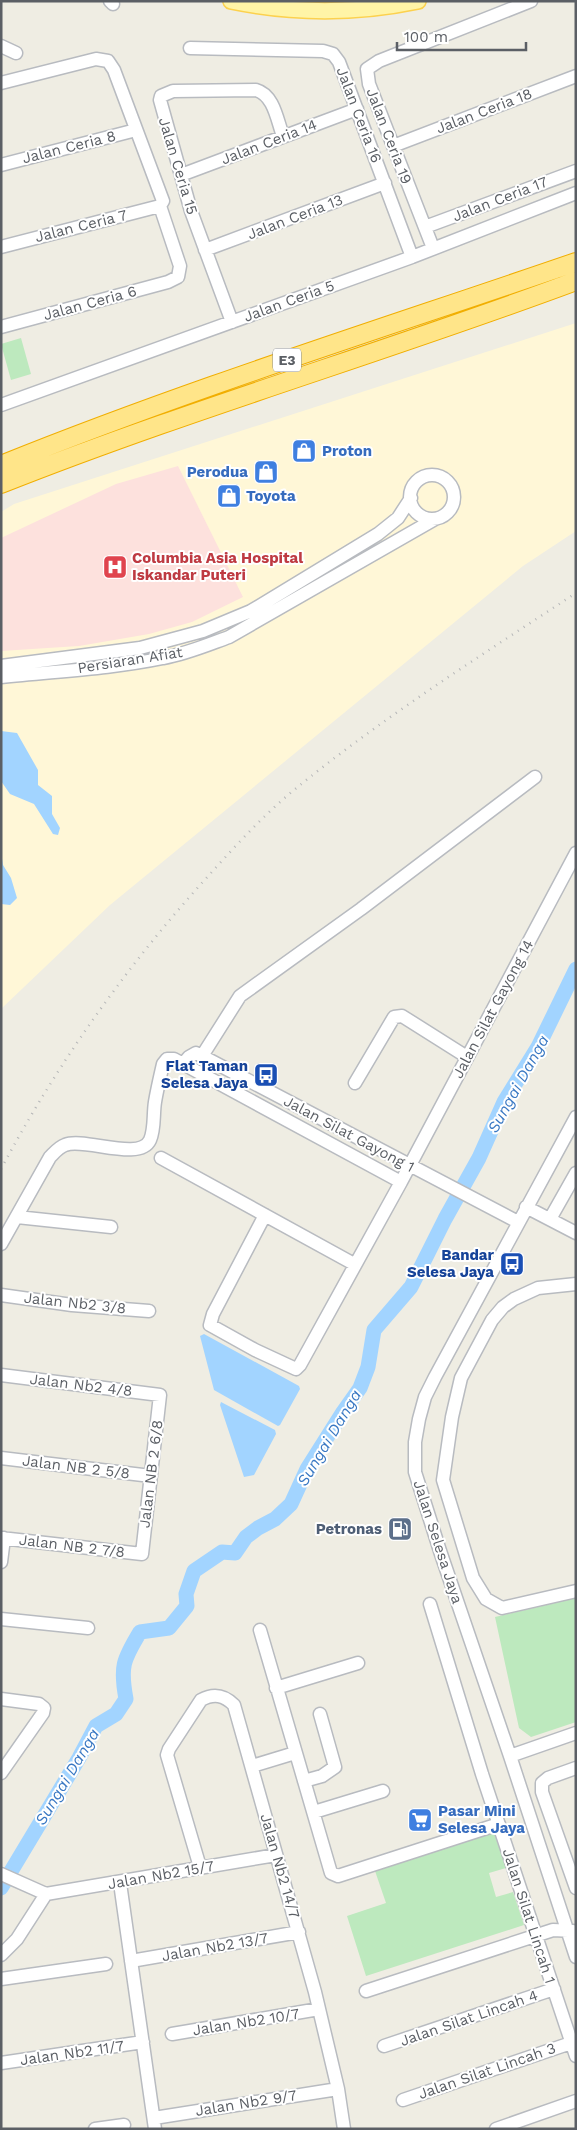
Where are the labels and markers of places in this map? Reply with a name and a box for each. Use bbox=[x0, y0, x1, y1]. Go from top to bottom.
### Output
shop icon: Proton bbox=[291, 438, 317, 464]
place label: Proton bbox=[322, 442, 372, 460]
shop icon: Perodua bbox=[253, 459, 279, 485]
place label: Perodua bbox=[187, 463, 248, 481]
shop icon: Toyota bbox=[216, 483, 242, 509]
place label: Toyota bbox=[246, 487, 296, 505]
place label: Columbia Asia Hospital Iskandar Puteri bbox=[132, 549, 303, 584]
hospital icon: Columbia Asia Hospital Iskandar Puteri bbox=[102, 554, 128, 580]
place label: Flat Taman Selesa Jaya bbox=[161, 1057, 248, 1092]
bus stop icon: Flat Taman Selesa Jaya bbox=[253, 1062, 279, 1088]
place label: Bandar Selesa Jaya bbox=[407, 1246, 495, 1281]
bus stop icon: Bandar Selesa Jaya bbox=[499, 1251, 525, 1277]
fuel station icon: Petronas bbox=[387, 1516, 413, 1542]
place label: Petronas bbox=[316, 1520, 382, 1538]
place label: Pasar Mini Selesa Jaya bbox=[438, 1802, 525, 1837]
supermarket icon: Pasar Mini Selesa Jaya bbox=[407, 1807, 433, 1833]

